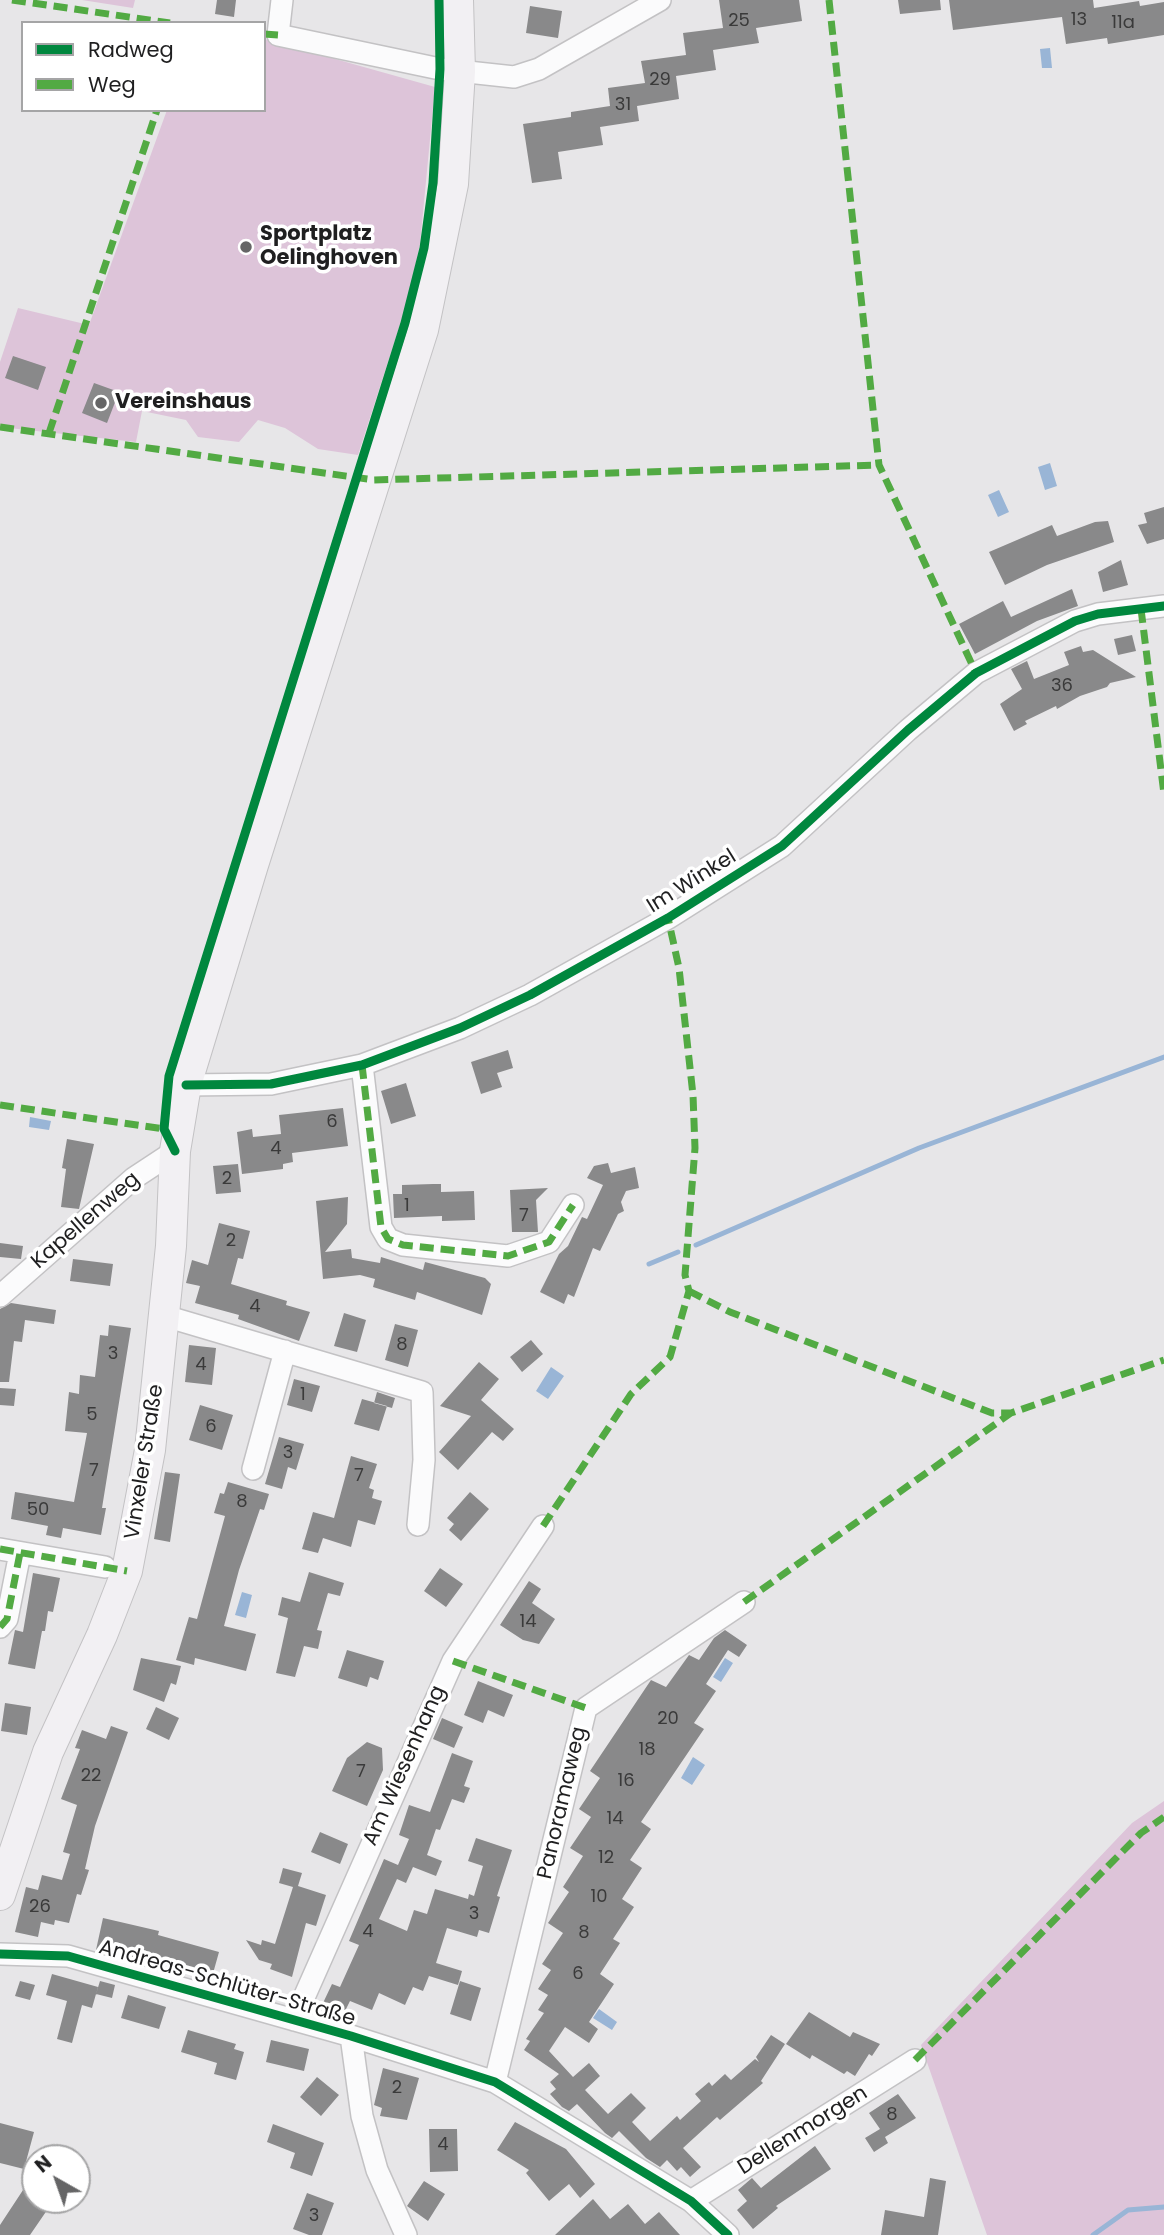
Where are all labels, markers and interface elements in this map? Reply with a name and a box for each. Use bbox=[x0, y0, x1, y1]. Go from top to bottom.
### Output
house number: 13 bbox=[1071, 9, 1087, 31]
house number: 25 bbox=[728, 10, 750, 32]
house number: 11a bbox=[1111, 12, 1135, 34]
legend bbox=[21, 21, 266, 112]
text: Radweg bbox=[88, 35, 174, 64]
house number: 29 bbox=[649, 69, 671, 91]
text: Weg bbox=[88, 70, 136, 99]
house number: 31 bbox=[615, 94, 631, 116]
place label: Sportplatz Oelinghoven bbox=[260, 222, 398, 272]
marker: Sportplatz Oelinghoven bbox=[238, 239, 254, 255]
place label: Vereinshaus bbox=[115, 390, 252, 416]
marker: Vereinshaus bbox=[93, 395, 109, 411]
house number: 36 bbox=[1051, 675, 1073, 697]
street label: Im Winkel bbox=[643, 845, 741, 919]
house number: 6 bbox=[326, 1111, 338, 1133]
house number: 4 bbox=[270, 1138, 282, 1160]
street label: Kapellenweg bbox=[27, 1167, 145, 1275]
house number: 2 bbox=[222, 1168, 232, 1190]
house number: 1 bbox=[404, 1195, 410, 1217]
house number: 7 bbox=[519, 1205, 529, 1227]
house number: 2 bbox=[226, 1230, 236, 1252]
house number: 4 bbox=[249, 1296, 261, 1318]
house number: 8 bbox=[396, 1334, 408, 1356]
house number: 3 bbox=[108, 1343, 118, 1365]
house number: 4 bbox=[195, 1354, 207, 1376]
street label: Vinxeler Straße bbox=[120, 1383, 170, 1541]
house number: 1 bbox=[300, 1384, 306, 1406]
house number: 5 bbox=[86, 1404, 98, 1426]
house number: 6 bbox=[205, 1416, 217, 1438]
house number: 3 bbox=[283, 1442, 293, 1464]
house number: 7 bbox=[89, 1460, 99, 1482]
house number: 7 bbox=[354, 1465, 364, 1487]
house number: 8 bbox=[236, 1491, 248, 1513]
house number: 50 bbox=[27, 1499, 49, 1521]
house number: 14 bbox=[519, 1611, 537, 1633]
street label: Am Wiesenhang bbox=[358, 1682, 452, 1850]
house number: 20 bbox=[657, 1708, 679, 1730]
street label: Panoramaweg bbox=[533, 1724, 593, 1882]
house number: 18 bbox=[638, 1739, 656, 1761]
house number: 7 bbox=[356, 1761, 366, 1783]
house number: 22 bbox=[81, 1765, 101, 1787]
house number: 16 bbox=[617, 1770, 635, 1792]
house number: 14 bbox=[606, 1808, 624, 1830]
house number: 12 bbox=[598, 1847, 614, 1869]
house number: 10 bbox=[590, 1886, 608, 1908]
house number: 26 bbox=[29, 1896, 51, 1918]
house number: 3 bbox=[469, 1903, 479, 1925]
house number: 4 bbox=[362, 1921, 374, 1943]
house number: 8 bbox=[578, 1922, 590, 1944]
street label: Andreas-Schlüter-Straße bbox=[96, 1935, 358, 2033]
house number: 6 bbox=[572, 1963, 584, 1985]
house number: 2 bbox=[392, 2077, 402, 2099]
street label: Dellenmorgen bbox=[733, 2081, 873, 2181]
house number: 8 bbox=[886, 2104, 898, 2126]
house number: 4 bbox=[437, 2134, 449, 2156]
north arrow bbox=[21, 2144, 91, 2214]
text: N bbox=[29, 2149, 58, 2179]
house number: 3 bbox=[309, 2205, 319, 2227]

